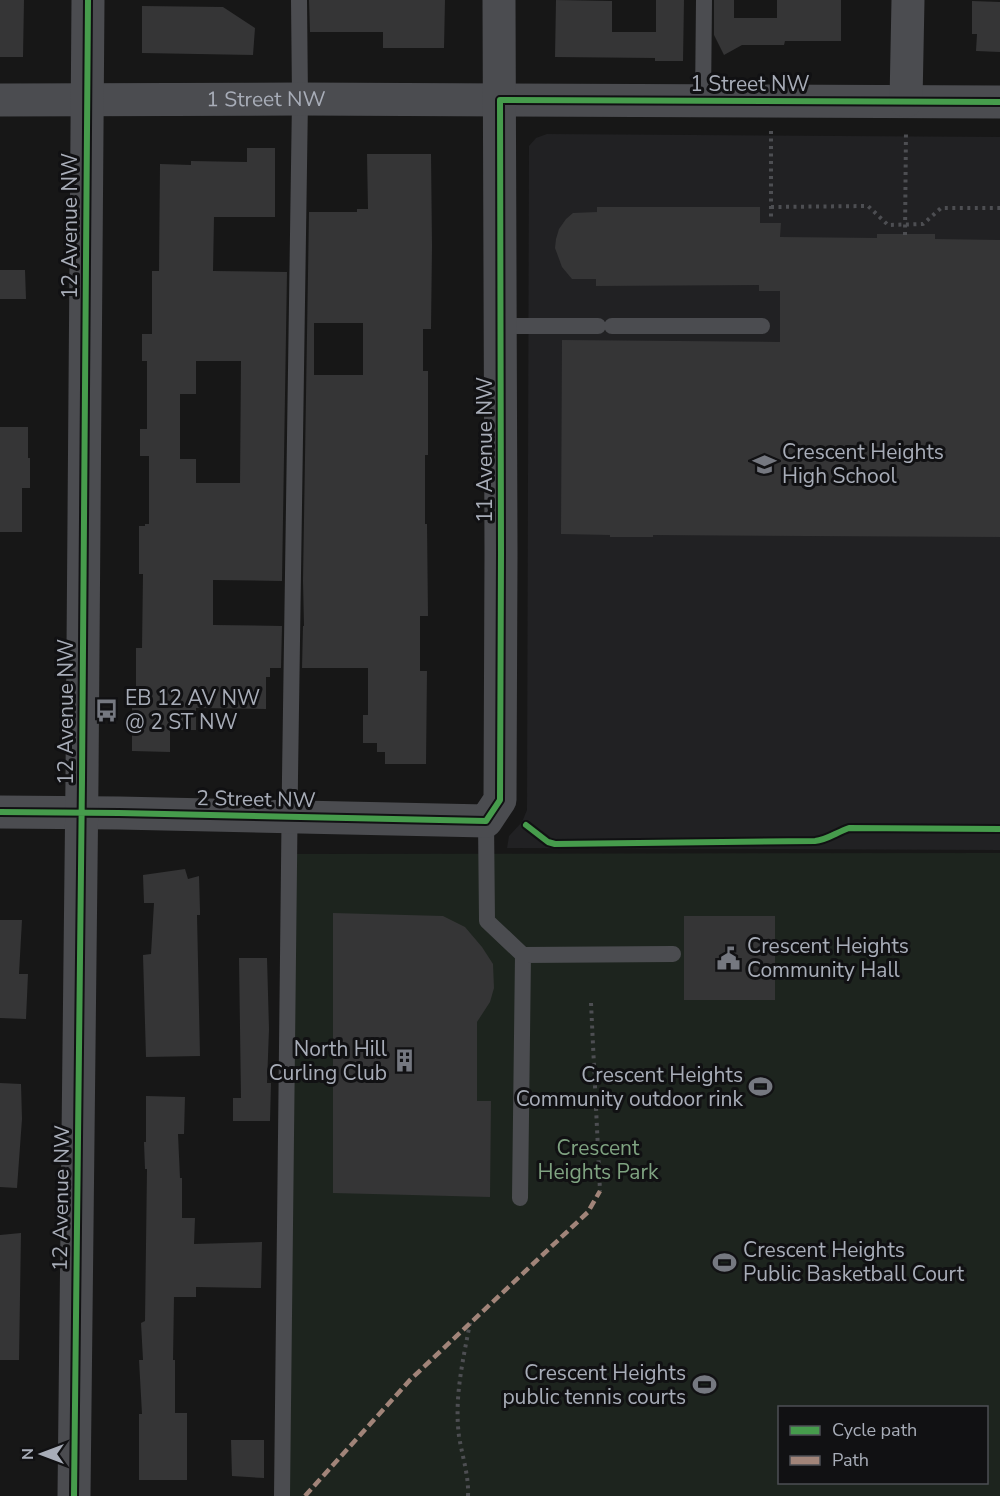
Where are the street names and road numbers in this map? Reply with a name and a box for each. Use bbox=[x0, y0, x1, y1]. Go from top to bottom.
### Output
street label: 1 Street NW bbox=[690, 70, 810, 98]
street label: 1 Street NW bbox=[206, 85, 326, 113]
street label: 12 Avenue NW bbox=[56, 153, 84, 299]
street label: 11 Avenue NW bbox=[471, 377, 499, 523]
street label: 12 Avenue NW bbox=[52, 639, 80, 785]
street label: 2 Street NW bbox=[196, 784, 316, 814]
street label: 12 Avenue NW bbox=[46, 1125, 76, 1271]

